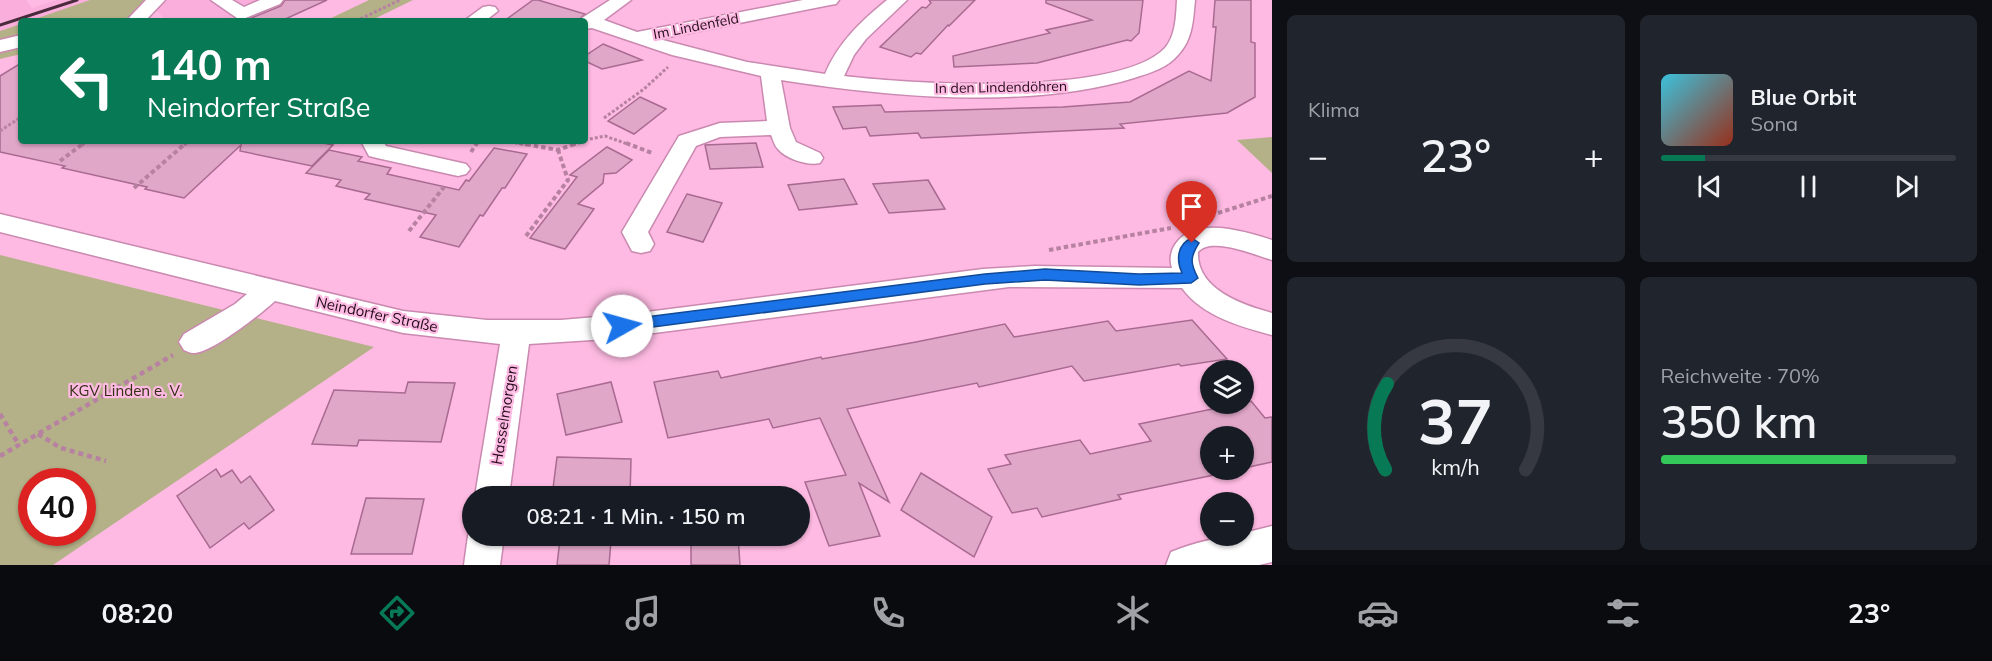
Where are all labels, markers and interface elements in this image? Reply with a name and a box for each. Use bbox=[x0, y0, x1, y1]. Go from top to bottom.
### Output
street label: Im Lindenfeld bbox=[652, 9, 740, 43]
text: 140 m bbox=[147, 38, 272, 91]
icon: left bbox=[48, 42, 126, 120]
street label: In den Lindendöhren bbox=[935, 77, 1067, 97]
text: Blue Orbit bbox=[1751, 83, 1856, 111]
text: Neindorfer Straße bbox=[147, 90, 370, 124]
text: Klima bbox=[1308, 97, 1360, 122]
text: Sona bbox=[1751, 111, 1798, 136]
text: 23° bbox=[1420, 127, 1491, 183]
text: − bbox=[1308, 135, 1328, 176]
text: + bbox=[1584, 135, 1603, 176]
icon: previous bbox=[1693, 170, 1726, 203]
icon: pause bbox=[1792, 170, 1825, 203]
icon: next bbox=[1890, 170, 1923, 203]
pin bbox=[1166, 181, 1217, 243]
icon: arrive bbox=[1175, 190, 1208, 223]
street label: Neindorfer Straße bbox=[314, 292, 440, 336]
position arrow bbox=[590, 294, 654, 358]
map controls bbox=[1200, 360, 1254, 546]
button: layers bbox=[1200, 360, 1254, 414]
text: Reichweite · 70% bbox=[1661, 363, 1820, 388]
street label: Hasselmorgen bbox=[487, 364, 521, 466]
park label: KGV Linden e. V. bbox=[69, 381, 183, 400]
text: 37 bbox=[1418, 381, 1493, 460]
text: 350 km bbox=[1661, 393, 1817, 449]
button: + bbox=[1200, 426, 1254, 480]
text: km/h bbox=[1431, 454, 1480, 481]
speed limit sign: 40 bbox=[18, 468, 96, 546]
button: − bbox=[1200, 492, 1254, 546]
text: 08:21 · 1 Min. · 150 m bbox=[527, 502, 745, 530]
icon: directions bbox=[376, 592, 418, 634]
icon: music bbox=[622, 592, 664, 634]
icon: phone bbox=[867, 592, 909, 634]
icon: climate bbox=[1112, 592, 1154, 634]
icon: car bbox=[1357, 592, 1399, 634]
icon: filters bbox=[1602, 592, 1644, 634]
text: 08:20 bbox=[102, 596, 173, 630]
text: 23° bbox=[1848, 596, 1890, 630]

